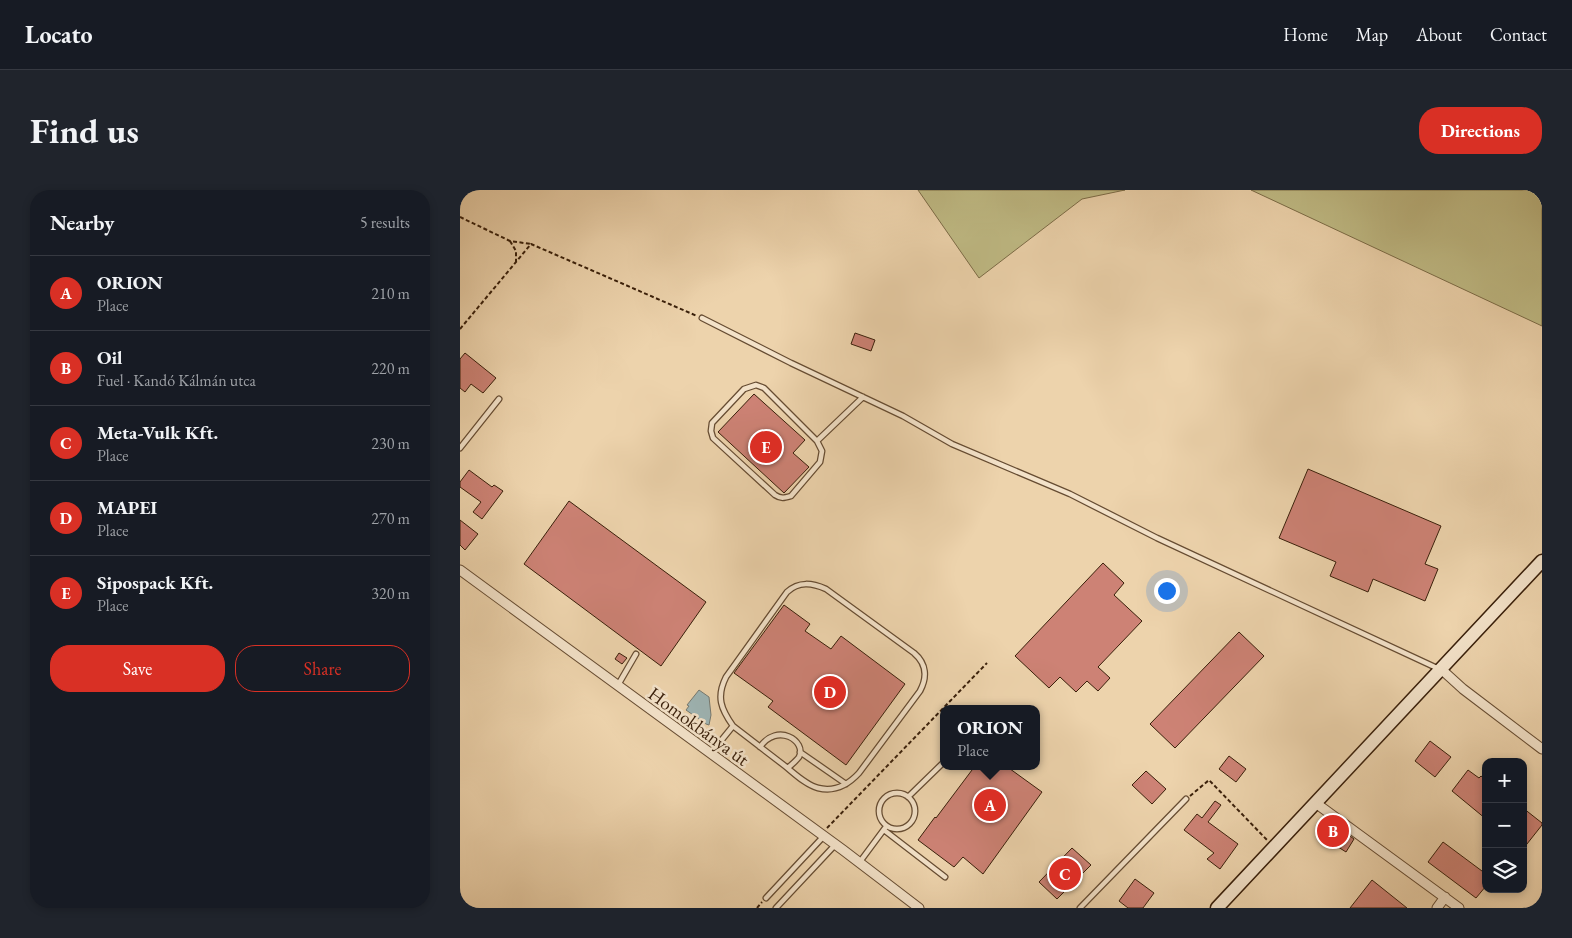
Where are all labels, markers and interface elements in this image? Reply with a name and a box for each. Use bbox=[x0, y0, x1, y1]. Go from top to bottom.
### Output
text: Locato bbox=[25, 19, 93, 50]
text: Home bbox=[1283, 23, 1328, 46]
text: Map bbox=[1356, 23, 1388, 46]
text: About bbox=[1416, 23, 1462, 46]
text: Contact bbox=[1490, 23, 1547, 46]
button: Directions bbox=[1419, 107, 1542, 154]
text: Find us bbox=[30, 108, 139, 153]
text: Nearby bbox=[50, 209, 114, 236]
text: 5 results bbox=[360, 212, 410, 233]
text: ORION bbox=[97, 270, 163, 295]
text: A bbox=[60, 283, 72, 304]
text: 210 m bbox=[371, 283, 410, 304]
text: Place bbox=[97, 295, 129, 316]
text: Oil bbox=[97, 345, 122, 370]
text: B bbox=[61, 358, 71, 379]
text: 220 m bbox=[371, 358, 410, 379]
text: Fuel · Kandó Kálmán utca bbox=[97, 370, 256, 391]
text: Meta-Vulk Kft. bbox=[97, 420, 218, 445]
pin: E bbox=[750, 428, 782, 466]
text: C bbox=[60, 433, 72, 454]
text: 230 m bbox=[371, 433, 410, 454]
text: Place bbox=[97, 445, 129, 466]
text: MAPEI bbox=[97, 495, 157, 520]
text: D bbox=[60, 508, 72, 529]
text: 270 m bbox=[371, 508, 410, 529]
text: Place bbox=[97, 520, 129, 541]
text: Sipospack Kft. bbox=[97, 570, 213, 595]
your location bbox=[1154, 578, 1180, 604]
text: E bbox=[61, 583, 71, 604]
text: 320 m bbox=[371, 583, 410, 604]
text: Place bbox=[97, 595, 129, 616]
button: Save bbox=[50, 645, 225, 692]
button: Share bbox=[235, 645, 410, 692]
pin: D bbox=[814, 673, 846, 711]
street label: Homokbánya út bbox=[643, 681, 754, 772]
popup bbox=[940, 705, 1040, 770]
text: ORION bbox=[957, 715, 1023, 740]
text: Place bbox=[957, 740, 989, 761]
map controls bbox=[1482, 758, 1527, 893]
button: + bbox=[1482, 758, 1527, 803]
pin: A bbox=[974, 786, 1006, 824]
button: − bbox=[1482, 803, 1527, 848]
pin: B bbox=[1317, 812, 1349, 850]
button: layers bbox=[1482, 848, 1527, 893]
pin: C bbox=[1049, 855, 1081, 893]

